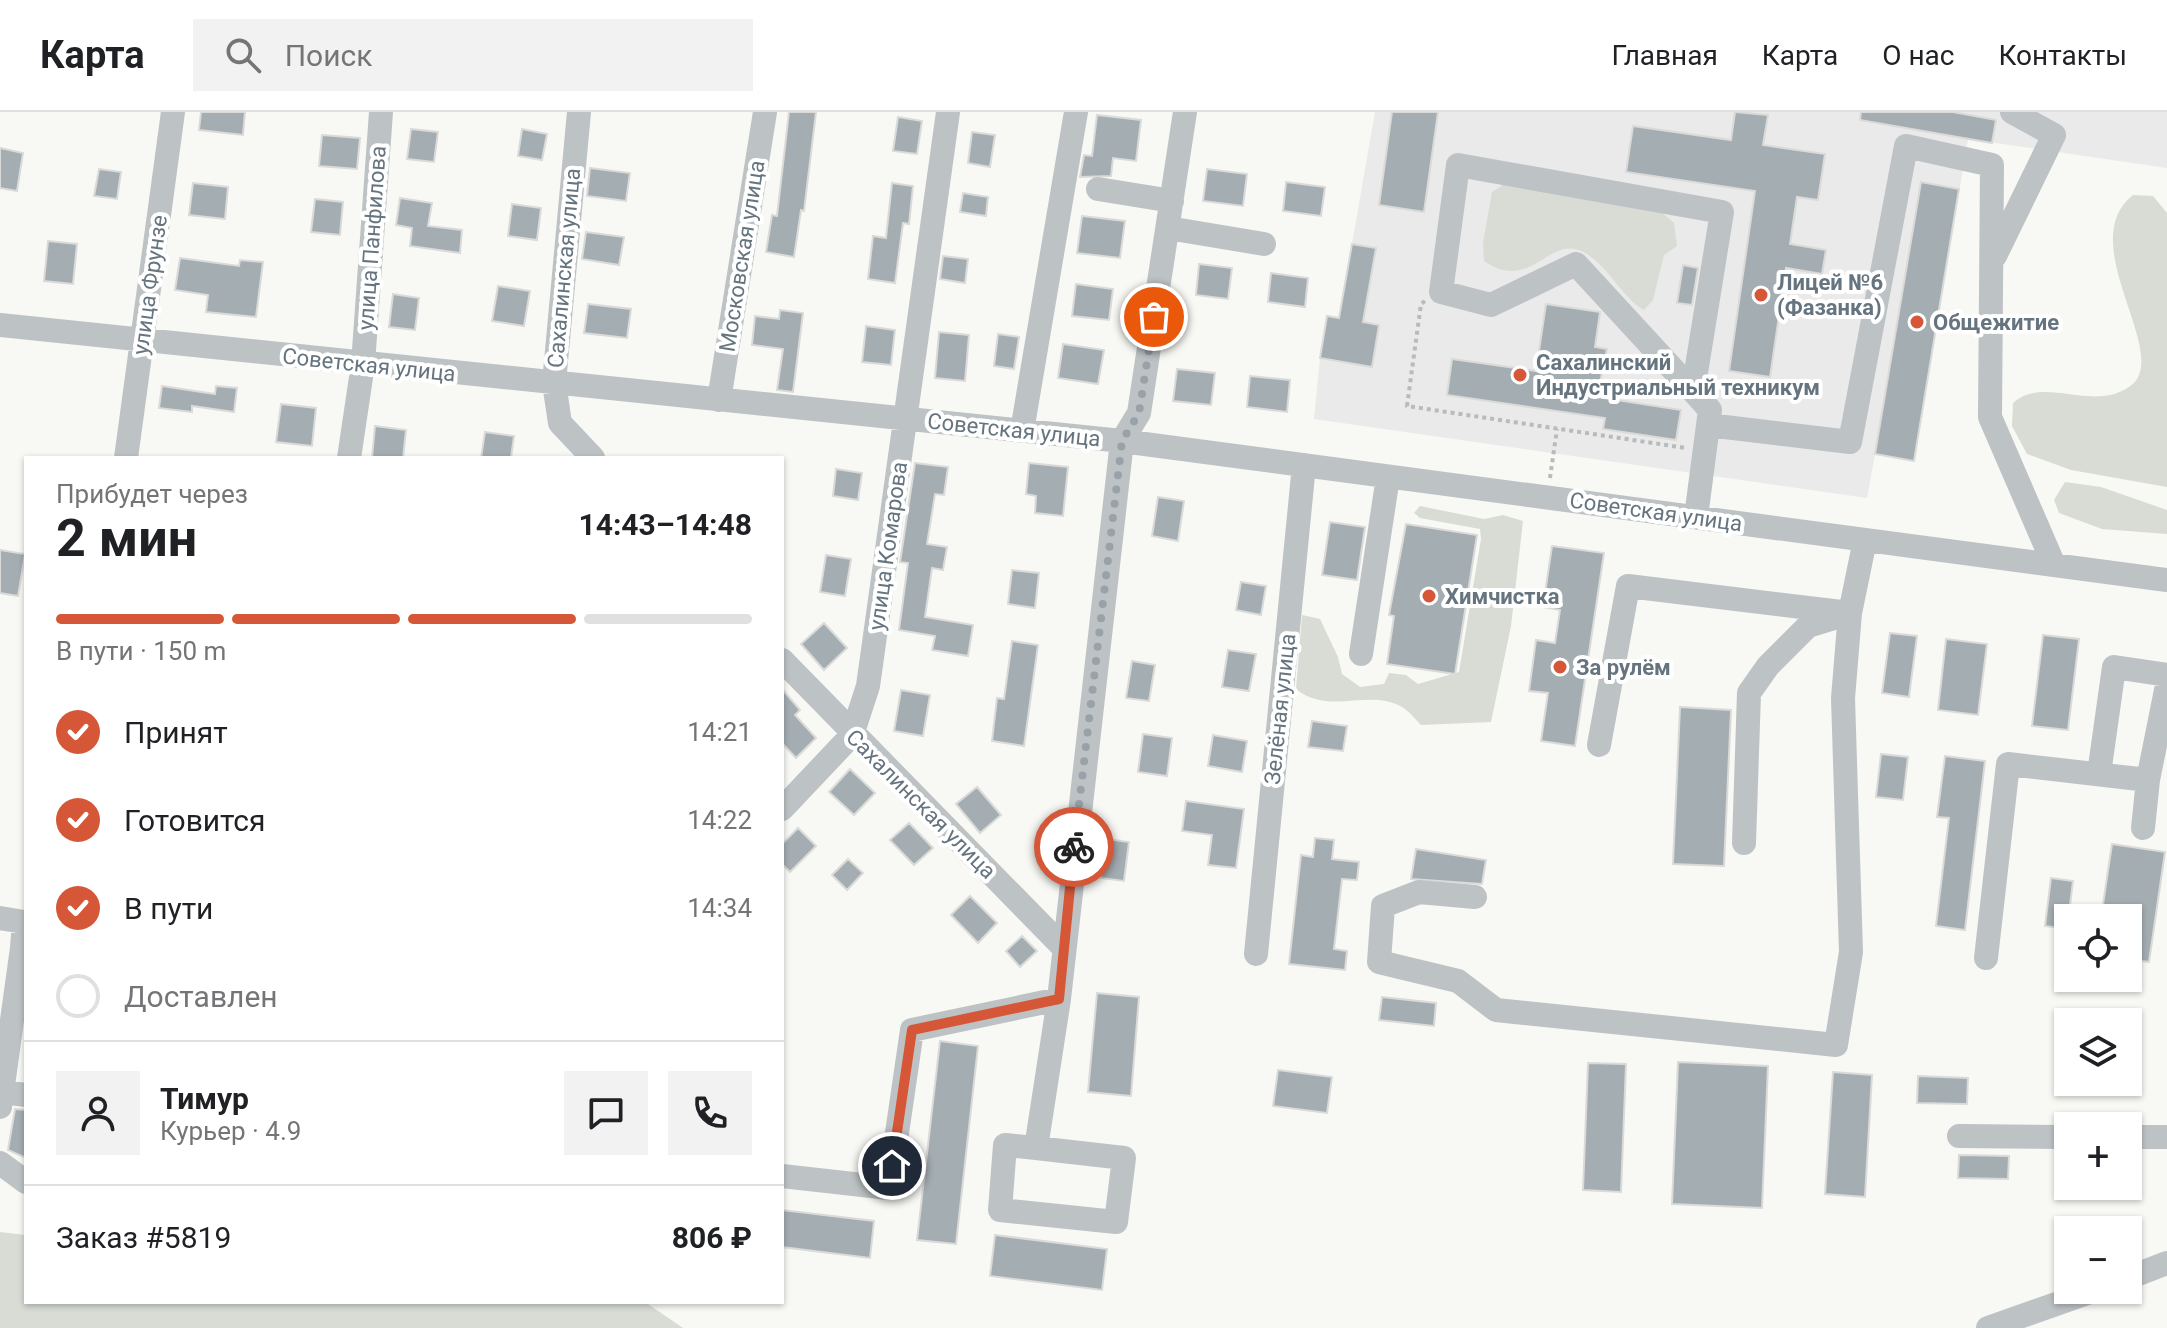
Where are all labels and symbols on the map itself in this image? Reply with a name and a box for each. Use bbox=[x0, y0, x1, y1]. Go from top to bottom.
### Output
street label: улица Панфилова bbox=[353, 145, 391, 331]
street label: Московская улица bbox=[715, 159, 769, 353]
street label: Сахалинская улица bbox=[543, 167, 585, 369]
street label: улица Фрунзе bbox=[128, 213, 172, 357]
place label: Лицей №6 (Фазанка) bbox=[1777, 270, 1883, 320]
pin bbox=[1120, 283, 1188, 351]
marker: Лицей №6 (Фазанка) bbox=[1752, 286, 1770, 304]
place label: Общежитие bbox=[1933, 310, 2059, 335]
marker: Общежитие bbox=[1908, 313, 1926, 331]
street label: Советская улица bbox=[281, 343, 457, 387]
place label: Сахалинский Индустриальный техникум bbox=[1536, 350, 1820, 400]
marker: Сахалинский Индустриальный техникум bbox=[1511, 366, 1529, 384]
street label: Советская улица bbox=[926, 408, 1102, 452]
street label: улица Комарова bbox=[864, 460, 912, 632]
street label: Советская улица bbox=[1568, 488, 1744, 536]
place label: Химчистка bbox=[1445, 584, 1560, 609]
marker: Химчистка bbox=[1420, 587, 1438, 605]
street label: Зелёная улица bbox=[1260, 632, 1300, 786]
place label: За рулём bbox=[1576, 655, 1671, 680]
marker: За рулём bbox=[1551, 658, 1569, 676]
street label: Сахалинская улица bbox=[841, 724, 1001, 884]
courier bbox=[1034, 807, 1114, 887]
pin bbox=[858, 1132, 926, 1200]

